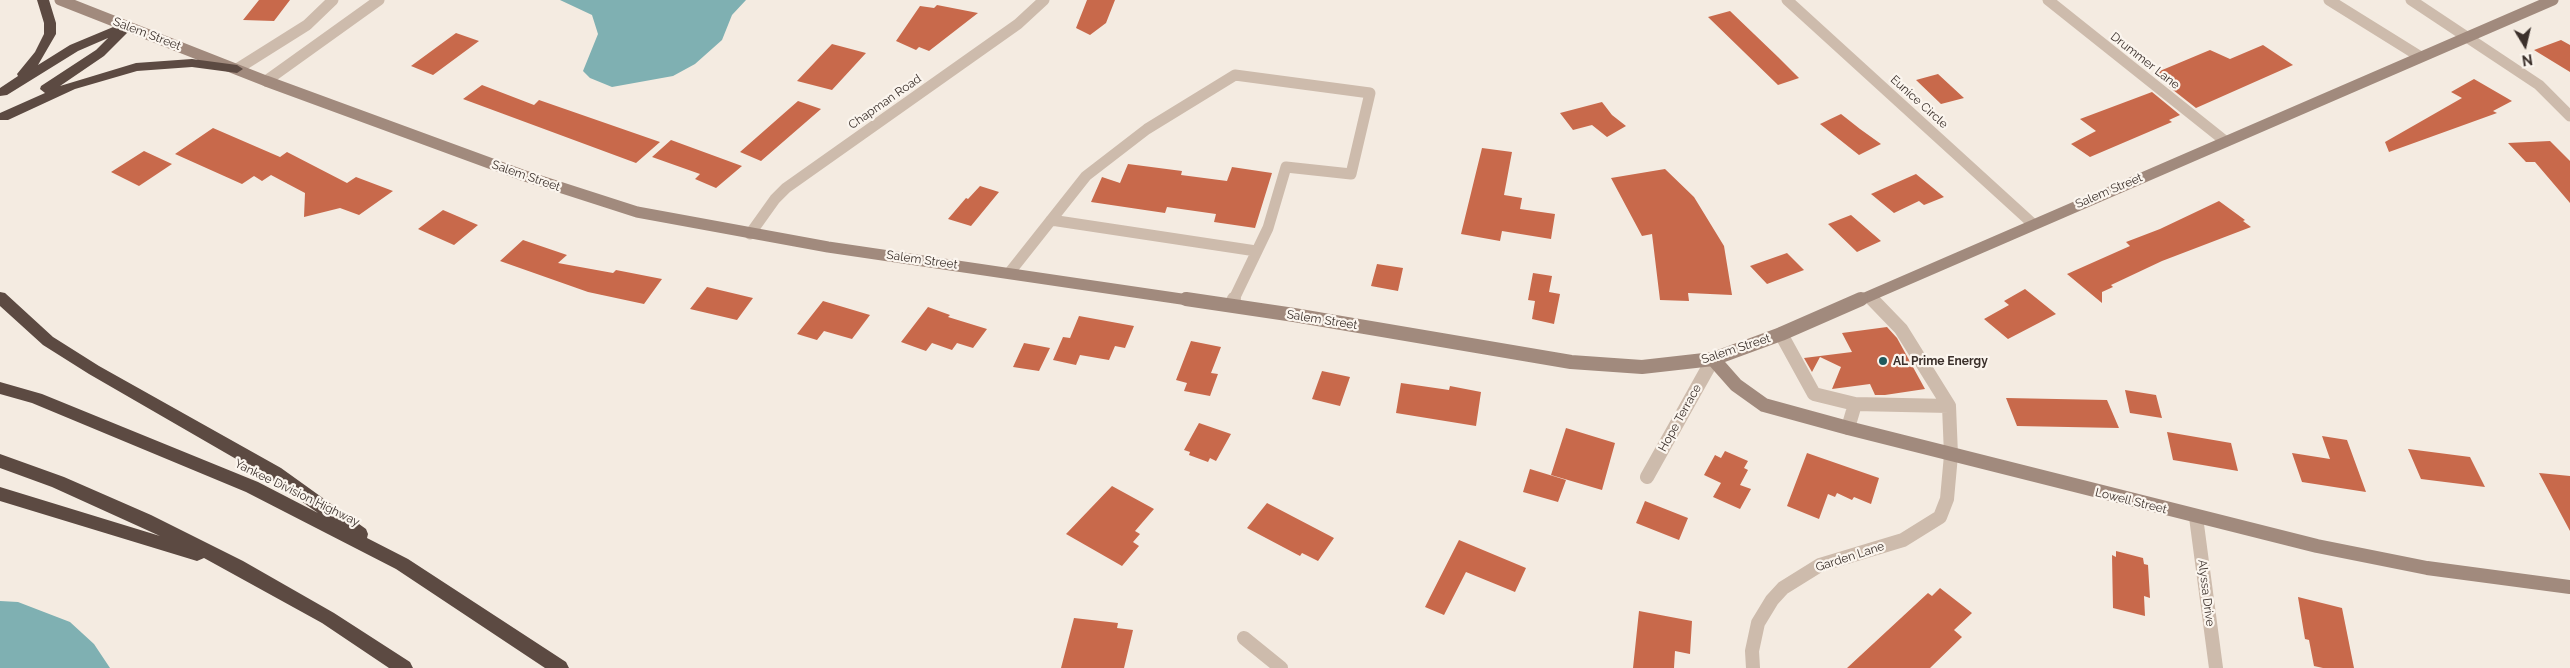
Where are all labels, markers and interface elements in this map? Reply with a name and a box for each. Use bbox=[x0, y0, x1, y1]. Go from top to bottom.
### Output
street label: Salem Street bbox=[111, 14, 183, 54]
north arrow bbox=[2500, 20, 2550, 70]
street label: Drummer Lane bbox=[2108, 30, 2182, 92]
text: N bbox=[2521, 51, 2534, 69]
street label: Chapman Road bbox=[846, 72, 924, 132]
street label: Eunice Circle bbox=[1887, 72, 1951, 132]
street label: Salem Street bbox=[490, 158, 562, 194]
street label: Salem Street bbox=[2073, 170, 2145, 212]
street label: Salem Street bbox=[886, 248, 958, 272]
street label: Salem Street bbox=[1286, 307, 1358, 333]
street label: Salem Street bbox=[1700, 331, 1772, 367]
place label: AL Prime Energy bbox=[1893, 354, 1988, 368]
marker: AL Prime Energy bbox=[1877, 355, 1889, 367]
street label: Hope Terrace bbox=[1656, 382, 1704, 454]
street label: Yankee Division Highway bbox=[232, 456, 362, 530]
street label: Lowell Street bbox=[2094, 485, 2168, 517]
street label: Garden Lane bbox=[1814, 539, 1886, 575]
street label: Alyssa Drive bbox=[2195, 559, 2217, 627]

